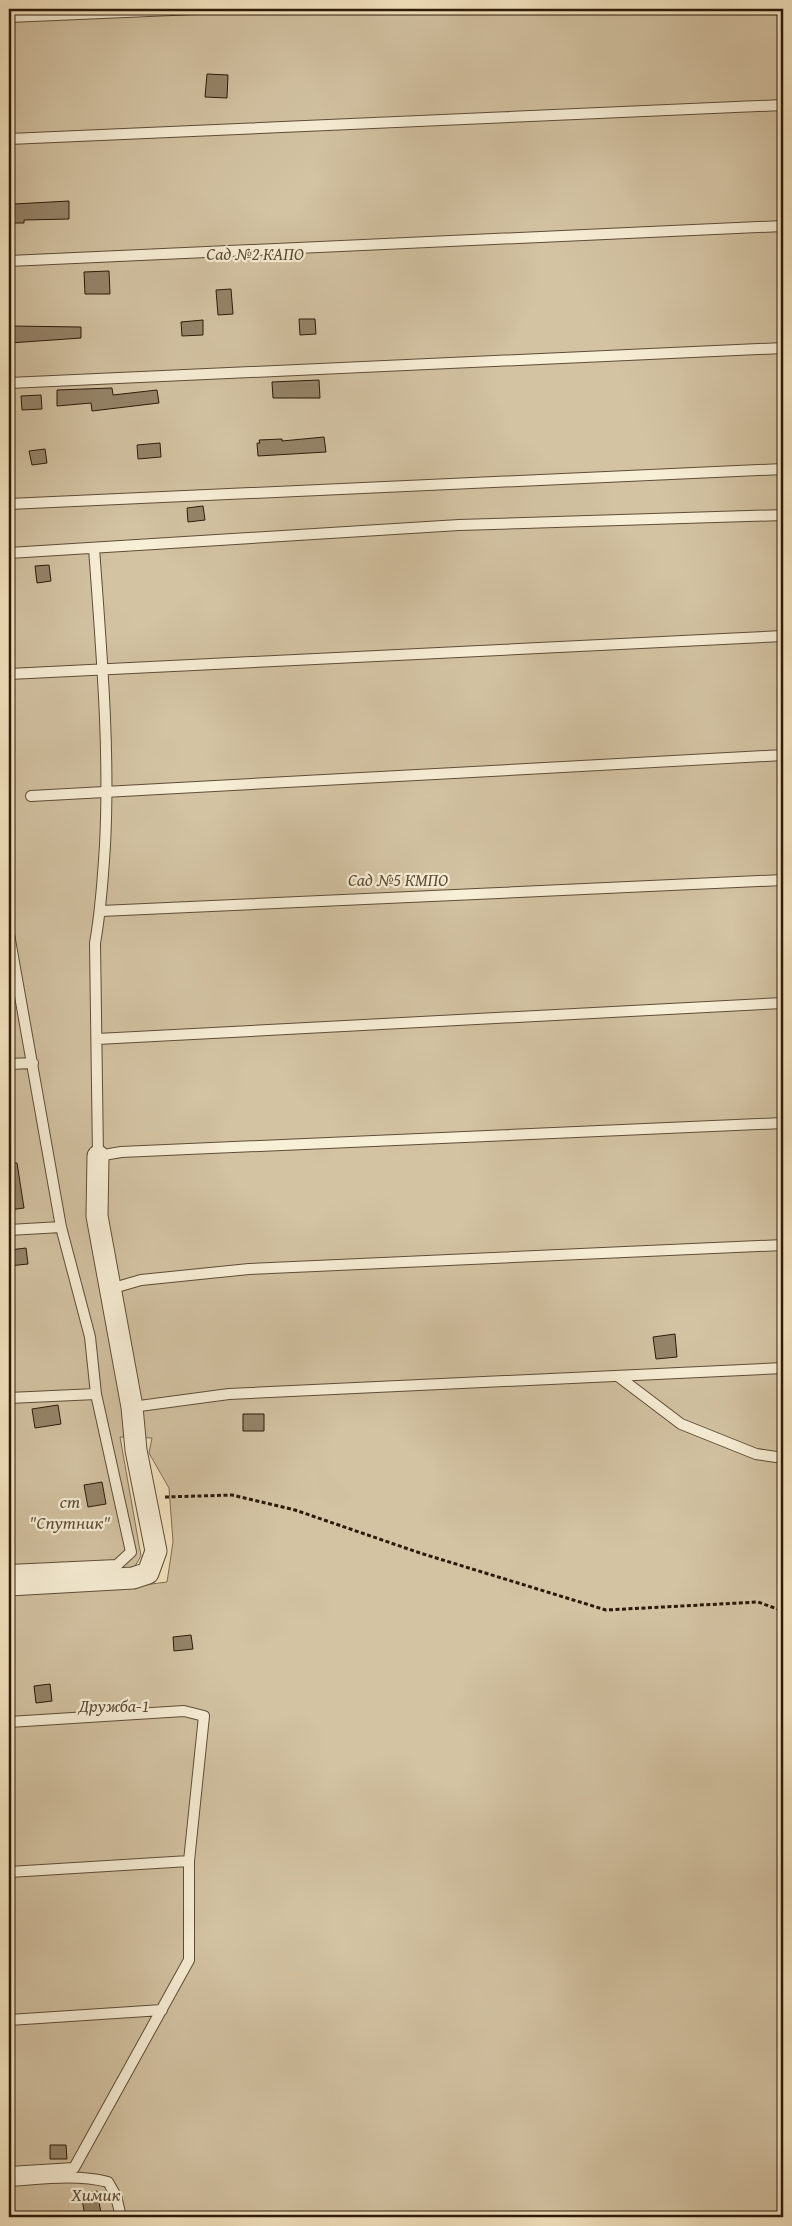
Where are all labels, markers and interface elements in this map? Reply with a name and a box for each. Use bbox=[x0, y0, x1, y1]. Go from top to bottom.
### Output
park label: Сад №2 КАПО bbox=[206, 240, 304, 267]
park label: Сад №5 КМПО bbox=[348, 866, 448, 893]
park label: ст "Спутник" bbox=[29, 1488, 111, 1536]
park label: Дружба-1 bbox=[78, 1692, 149, 1719]
park label: Химик bbox=[70, 2181, 121, 2208]

